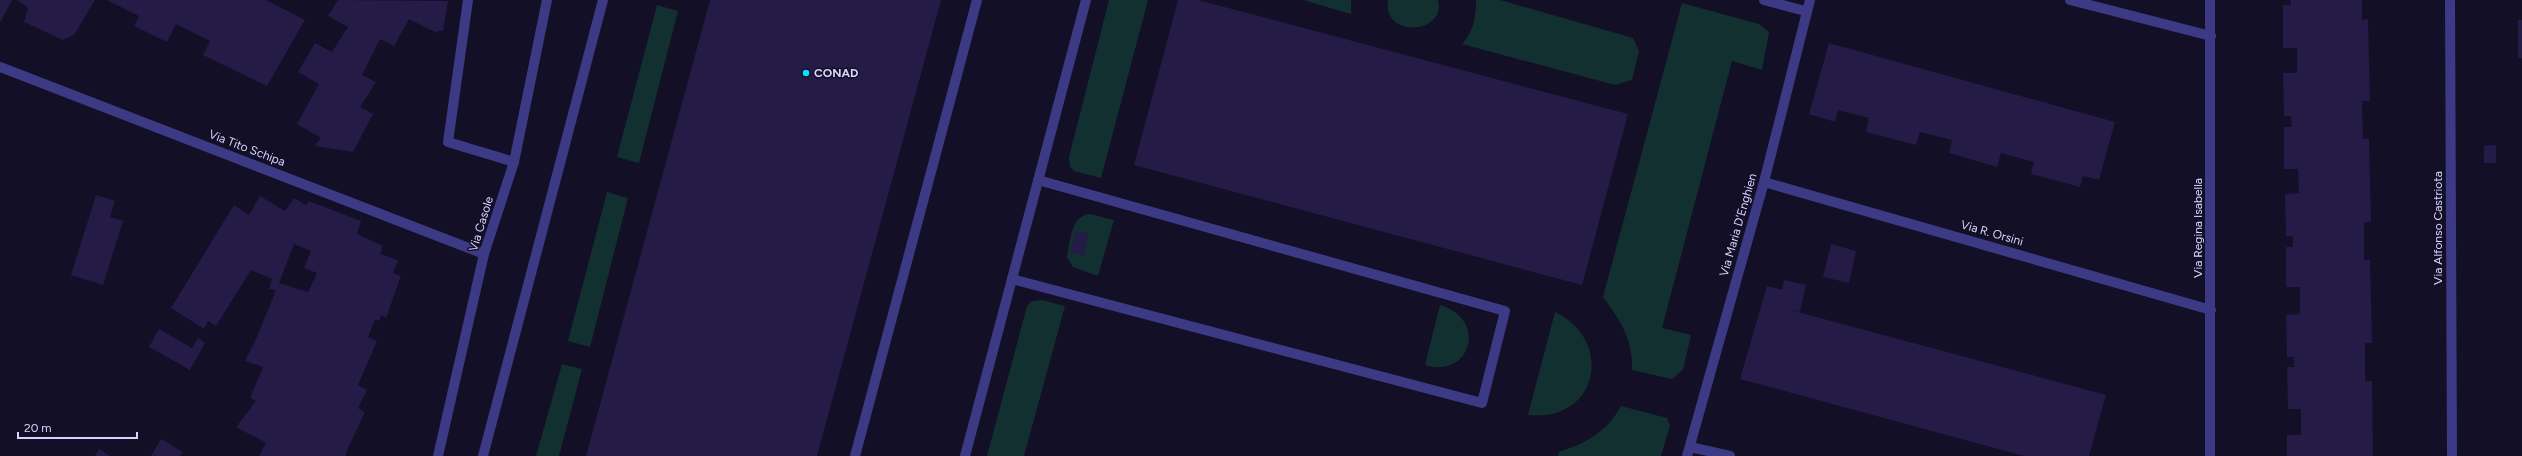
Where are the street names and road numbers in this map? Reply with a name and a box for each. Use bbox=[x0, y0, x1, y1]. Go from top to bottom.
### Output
street label: Via Tito Schipa bbox=[207, 127, 287, 169]
street label: Via Alfonso Castriota bbox=[2431, 171, 2445, 285]
street label: Via Maria D'Enghien bbox=[1717, 172, 1760, 278]
street label: Via Regina Isabella bbox=[2191, 178, 2205, 278]
street label: Via Casole bbox=[466, 194, 496, 253]
street label: Via R. Orsini bbox=[1959, 217, 2025, 249]

